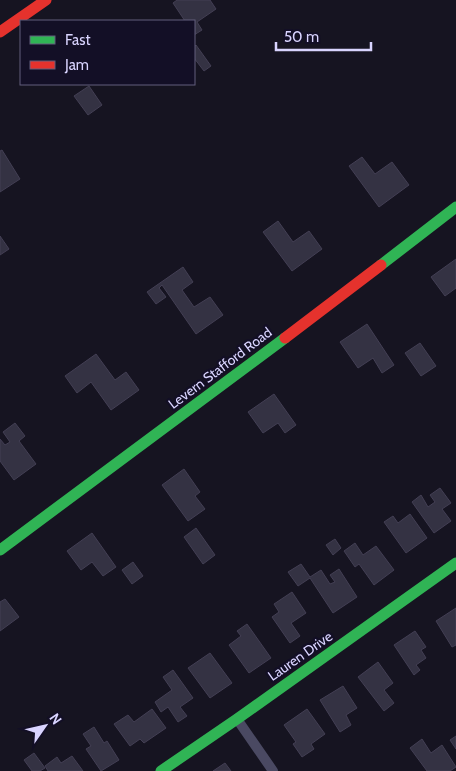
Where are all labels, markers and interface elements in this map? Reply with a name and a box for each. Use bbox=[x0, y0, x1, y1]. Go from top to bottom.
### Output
legend bbox=[20, 20, 195, 85]
scale bar bbox=[276, 20, 371, 52]
text: 50 m bbox=[284, 28, 319, 46]
text: Fast bbox=[65, 31, 90, 49]
text: Jam bbox=[64, 56, 89, 74]
street label: Levern Stafford Road bbox=[165, 323, 275, 413]
street label: Lauren Drive bbox=[264, 627, 336, 685]
north arrow bbox=[20, 701, 70, 751]
text: N bbox=[46, 710, 66, 728]

